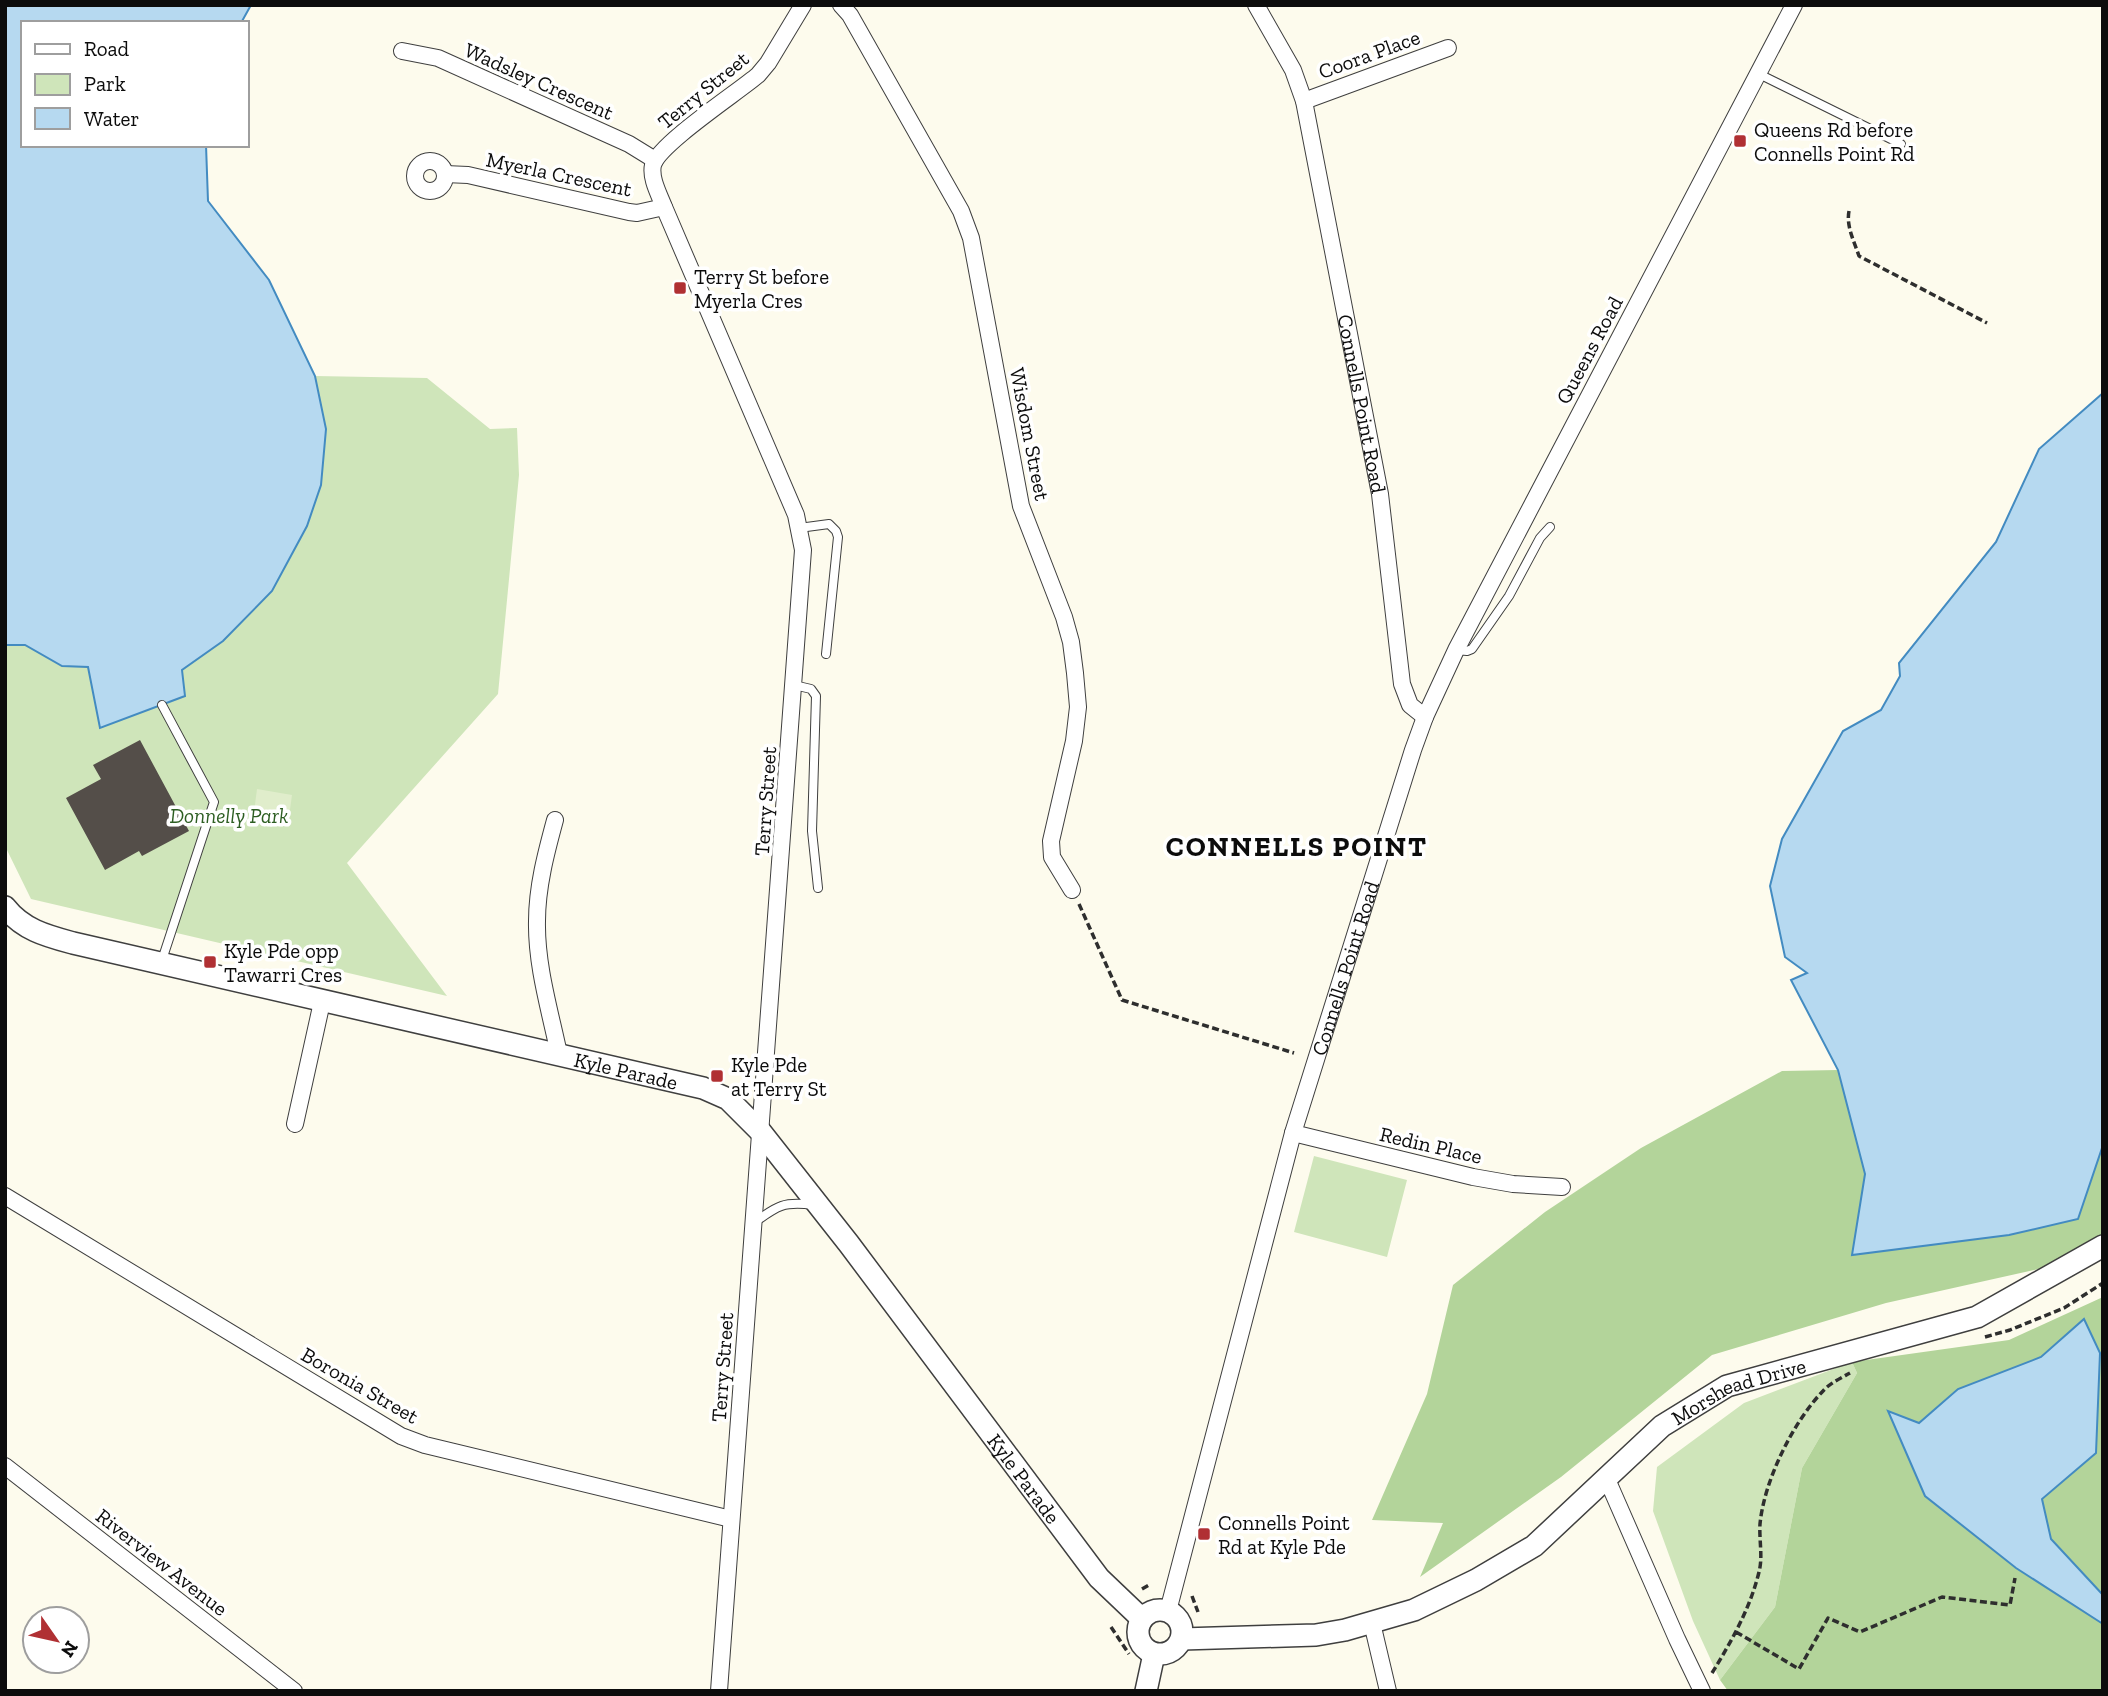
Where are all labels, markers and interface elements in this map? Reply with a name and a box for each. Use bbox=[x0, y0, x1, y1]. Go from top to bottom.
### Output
legend bbox=[21, 21, 248, 147]
street label: Coora Place bbox=[1315, 24, 1423, 84]
text: Road bbox=[84, 36, 130, 61]
street label: Wadsley Crescent bbox=[461, 37, 618, 125]
street label: Terry Street bbox=[653, 46, 754, 134]
text: Park bbox=[84, 71, 126, 96]
text: Water bbox=[84, 106, 139, 131]
place label: Queens Rd before Connells Point Rd bbox=[1754, 117, 1915, 166]
marker: Queens Rd before Connells Point Rd bbox=[1732, 133, 1748, 149]
street label: Myerla Crescent bbox=[484, 146, 634, 202]
place label: Terry St before Myerla Cres bbox=[694, 264, 829, 313]
marker: Terry St before Myerla Cres bbox=[672, 280, 688, 296]
street label: Queens Road bbox=[1550, 292, 1628, 408]
street label: Connells Point Road bbox=[1333, 312, 1392, 496]
street label: Wisdom Street bbox=[1005, 365, 1055, 503]
street label: Terry Street bbox=[749, 745, 781, 856]
park label: Donnelly Park bbox=[170, 803, 288, 828]
district label: CONNELLS POINT bbox=[1166, 830, 1428, 863]
street label: Connells Point Road bbox=[1306, 877, 1384, 1058]
place label: Kyle Pde opp Tawarri Cres bbox=[224, 938, 342, 987]
marker: Kyle Pde opp Tawarri Cres bbox=[202, 954, 218, 970]
street label: Kyle Parade bbox=[572, 1046, 680, 1094]
place label: Kyle Pde at Terry St bbox=[731, 1052, 827, 1101]
marker: Kyle Pde at Terry St bbox=[709, 1068, 725, 1084]
street label: Redin Place bbox=[1377, 1121, 1485, 1169]
street label: Terry Street bbox=[706, 1311, 738, 1422]
street label: Boronia Street bbox=[297, 1341, 423, 1429]
street label: Morshead Drive bbox=[1666, 1352, 1809, 1430]
street label: Kyle Parade bbox=[983, 1428, 1066, 1528]
street label: Riverview Avenue bbox=[91, 1503, 233, 1621]
place label: Connells Point Rd at Kyle Pde bbox=[1218, 1510, 1350, 1559]
marker: Connells Point Rd at Kyle Pde bbox=[1196, 1526, 1212, 1542]
north arrow bbox=[21, 1605, 91, 1675]
text: N bbox=[56, 1637, 83, 1662]

